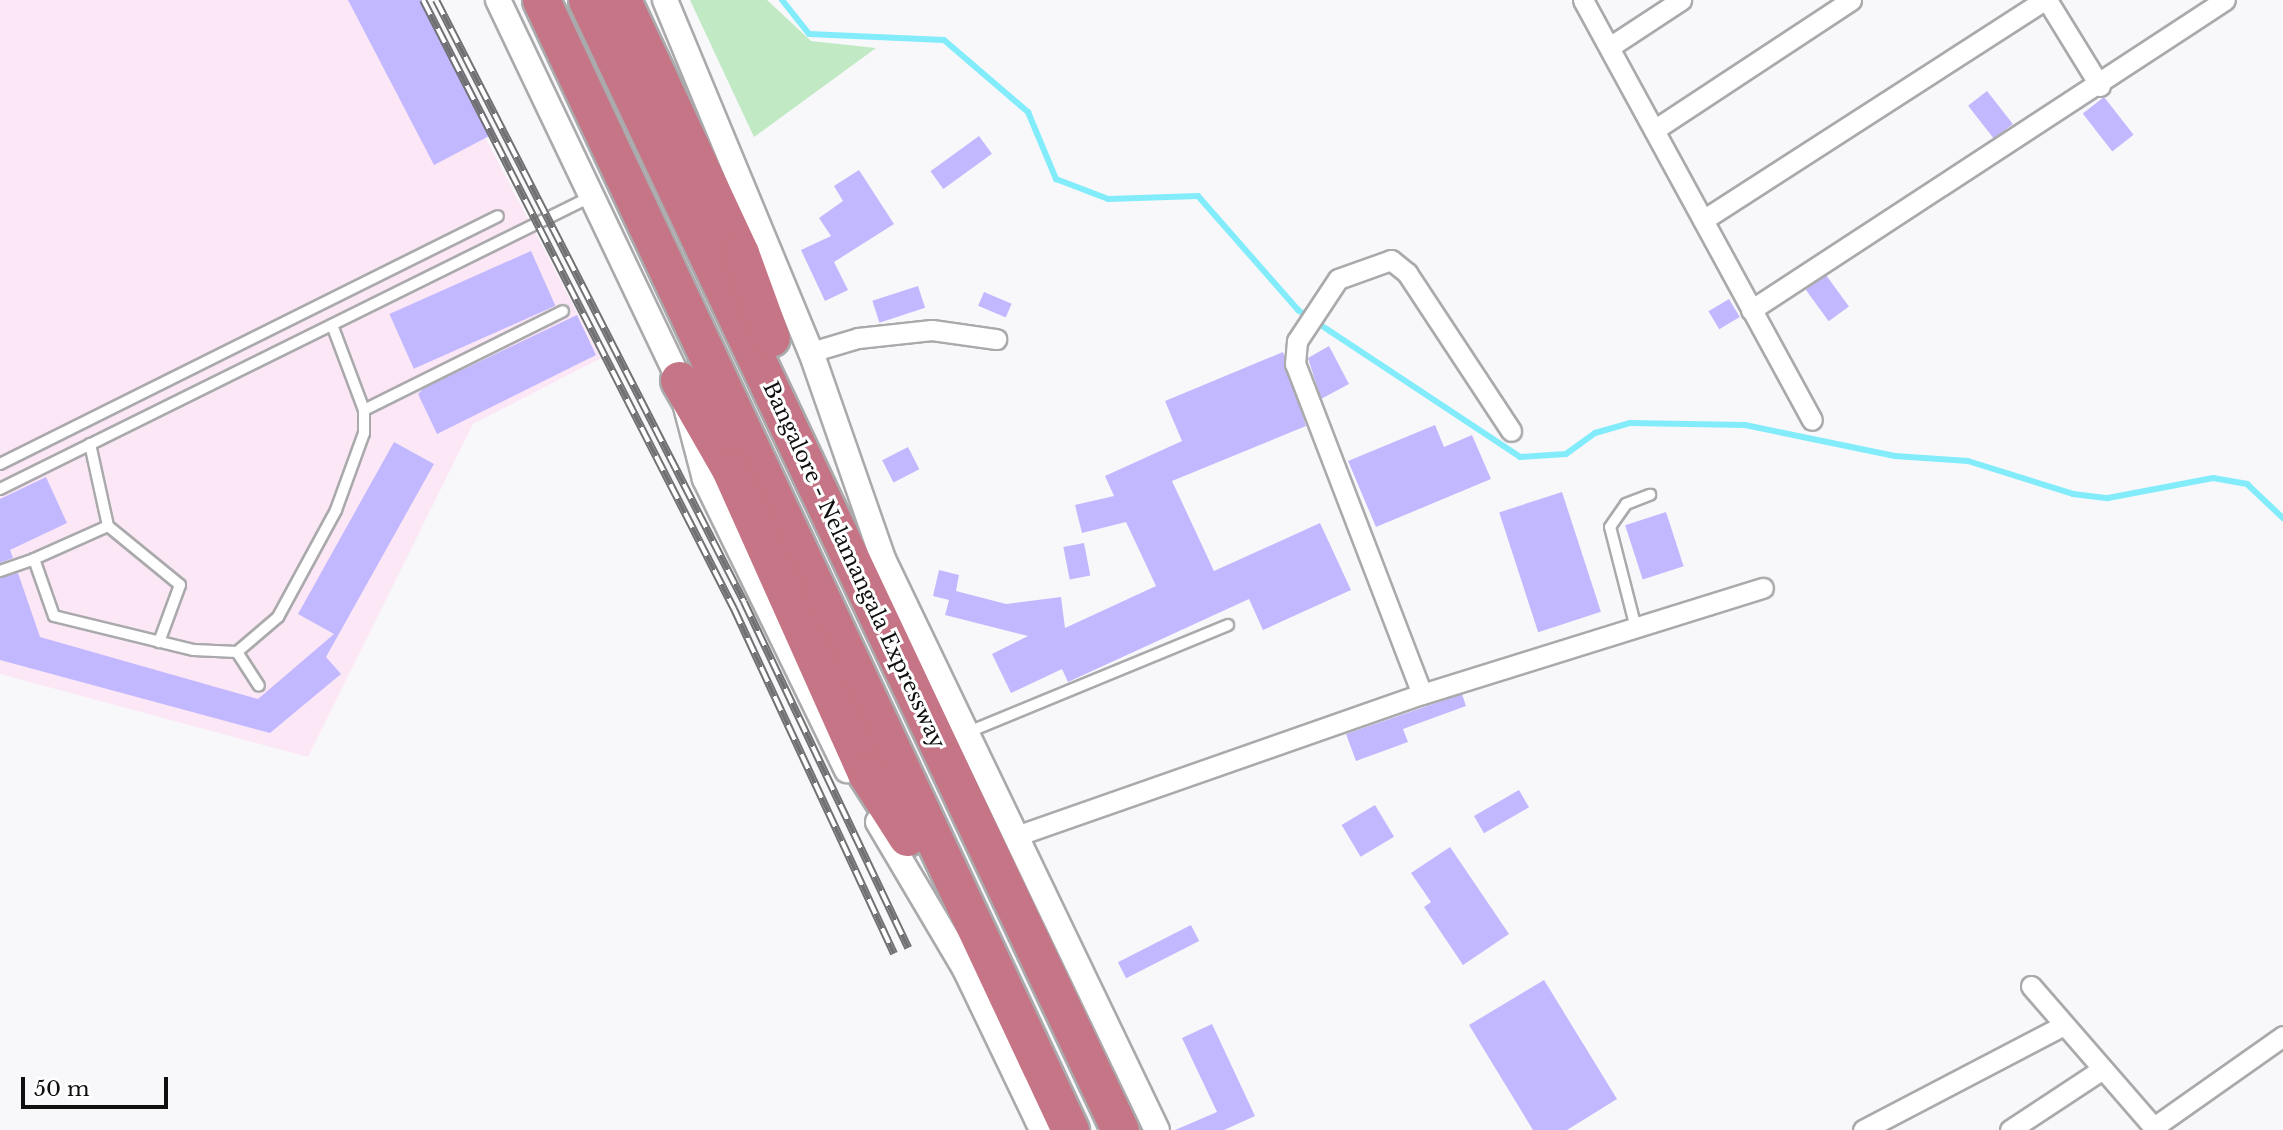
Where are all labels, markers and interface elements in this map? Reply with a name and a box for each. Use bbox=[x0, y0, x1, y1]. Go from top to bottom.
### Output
street label: Bangalore - Nelamangala Expressway bbox=[758, 377, 950, 753]
scale bar bbox=[24, 1064, 172, 1108]
text: 50 m bbox=[34, 1076, 89, 1102]

